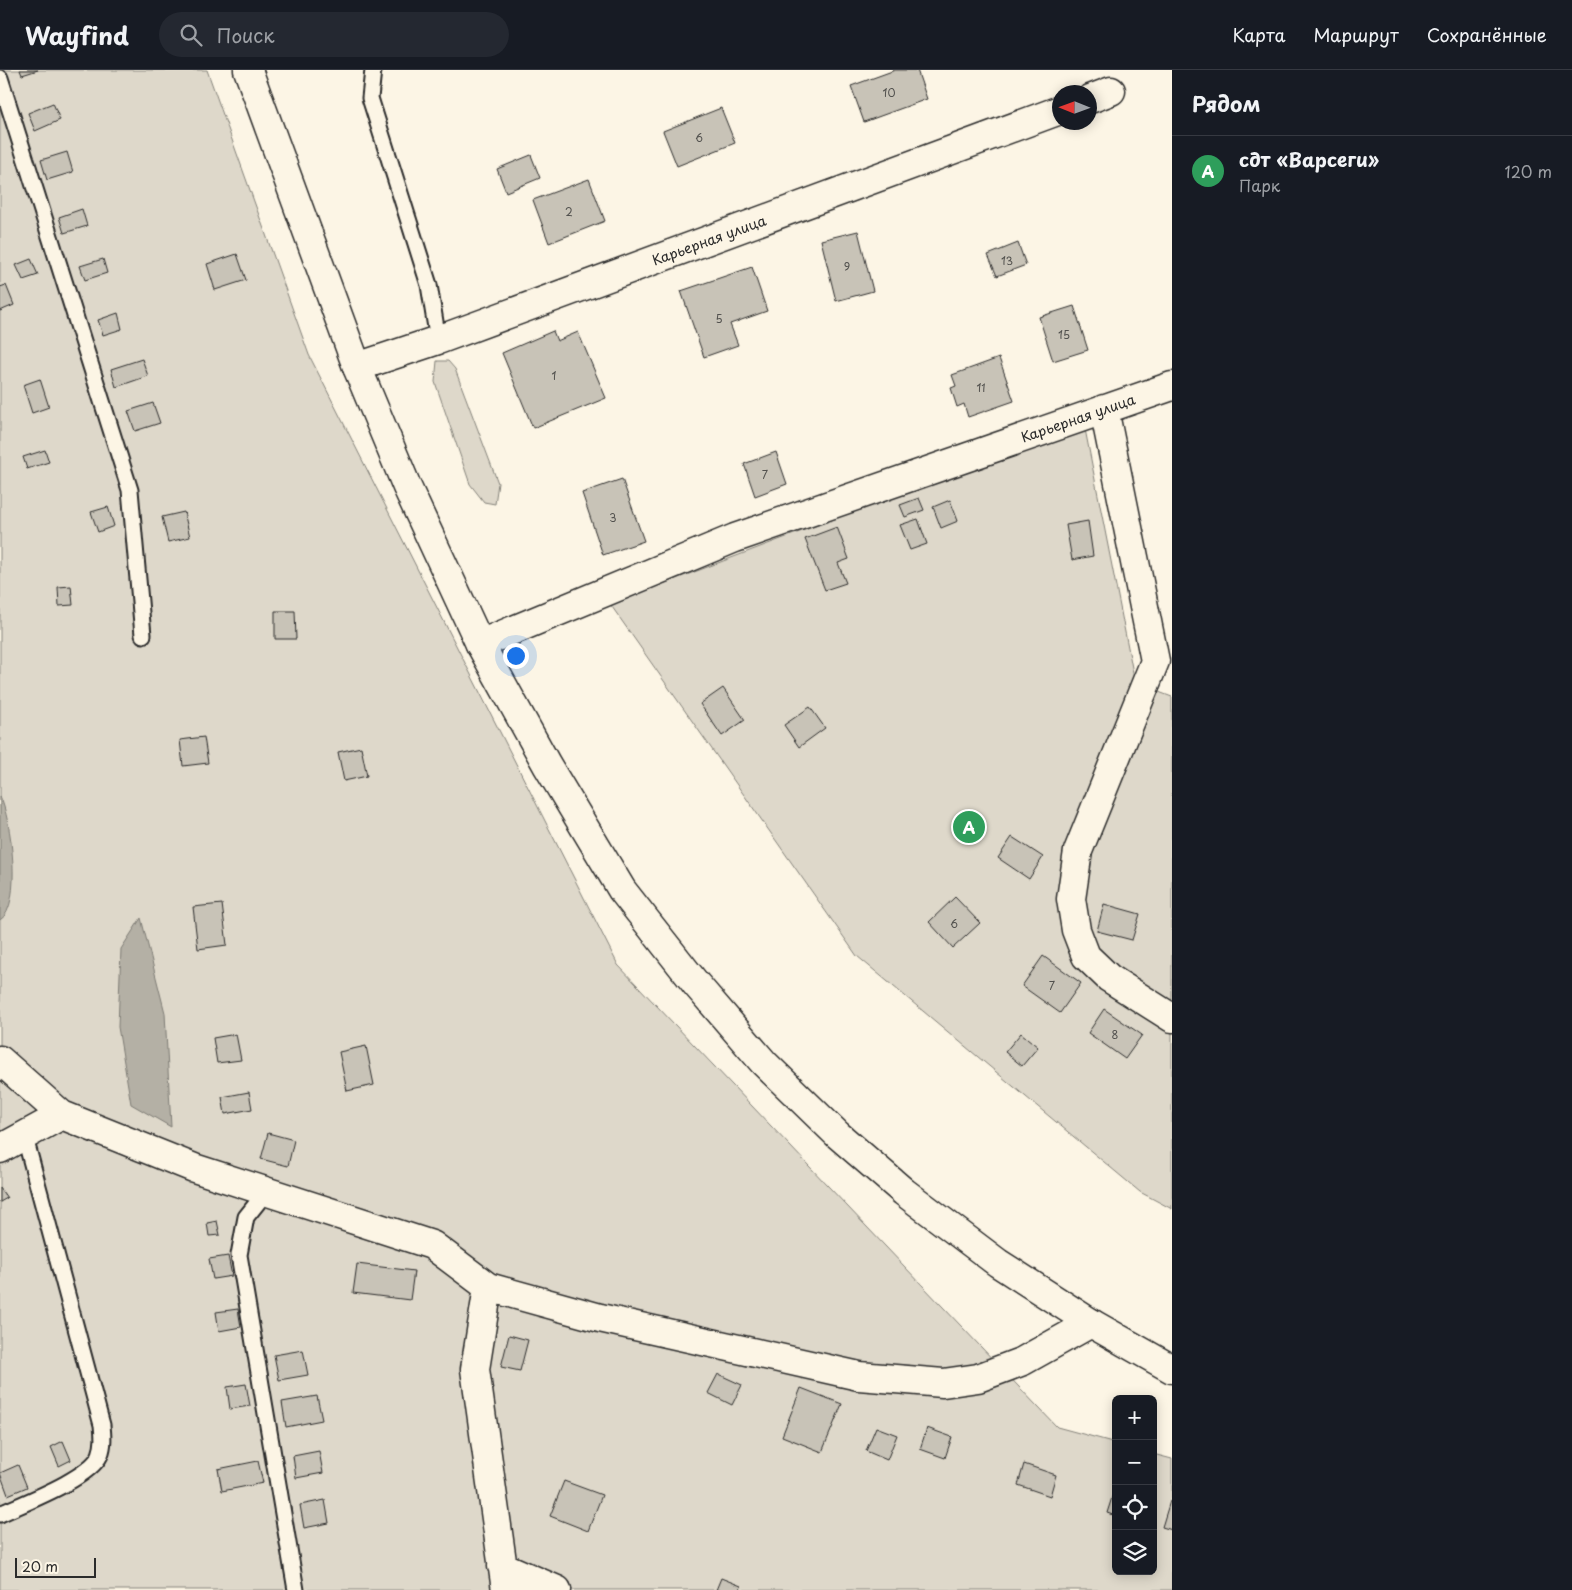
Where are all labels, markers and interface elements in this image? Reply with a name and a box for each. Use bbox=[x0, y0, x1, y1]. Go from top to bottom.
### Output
search box bbox=[159, 12, 509, 57]
text: Wayfind bbox=[25, 17, 129, 53]
icon: search bbox=[177, 21, 205, 49]
text: Поиск bbox=[217, 21, 275, 49]
text: Карта bbox=[1233, 21, 1285, 48]
text: Маршрут bbox=[1313, 21, 1399, 48]
text: Сохранённые bbox=[1427, 21, 1547, 48]
house number: 10 bbox=[883, 84, 895, 101]
north arrow bbox=[1052, 85, 1097, 130]
text: Рядом bbox=[1192, 87, 1260, 119]
house number: 6 bbox=[695, 129, 703, 146]
text: сдт «Варсеги» bbox=[1239, 145, 1379, 173]
text: A bbox=[1202, 159, 1214, 183]
text: 120 m bbox=[1505, 159, 1552, 183]
text: Парк bbox=[1239, 173, 1280, 197]
house number: 2 bbox=[565, 203, 573, 220]
street label: Карьерная улица bbox=[649, 210, 769, 270]
house number: 13 bbox=[1001, 252, 1013, 269]
house number: 9 bbox=[844, 258, 850, 275]
house number: 5 bbox=[715, 310, 723, 327]
house number: 15 bbox=[1058, 326, 1070, 343]
house number: 1 bbox=[552, 367, 557, 384]
house number: 11 bbox=[976, 379, 986, 396]
street label: Карьерная улица bbox=[1018, 389, 1138, 447]
house number: 7 bbox=[762, 466, 768, 483]
house number: 3 bbox=[609, 509, 617, 526]
your location bbox=[503, 643, 529, 669]
pin: A bbox=[953, 808, 985, 846]
house number: 6 bbox=[950, 915, 958, 932]
house number: 7 bbox=[1049, 977, 1055, 994]
house number: 8 bbox=[1112, 1026, 1119, 1043]
map controls bbox=[1112, 1395, 1157, 1575]
button: + bbox=[1112, 1395, 1157, 1440]
button: − bbox=[1112, 1440, 1157, 1485]
button: locate bbox=[1112, 1485, 1157, 1530]
button: layers bbox=[1112, 1530, 1157, 1575]
scale bar bbox=[15, 1555, 96, 1578]
text: 20 m bbox=[22, 1556, 58, 1577]

